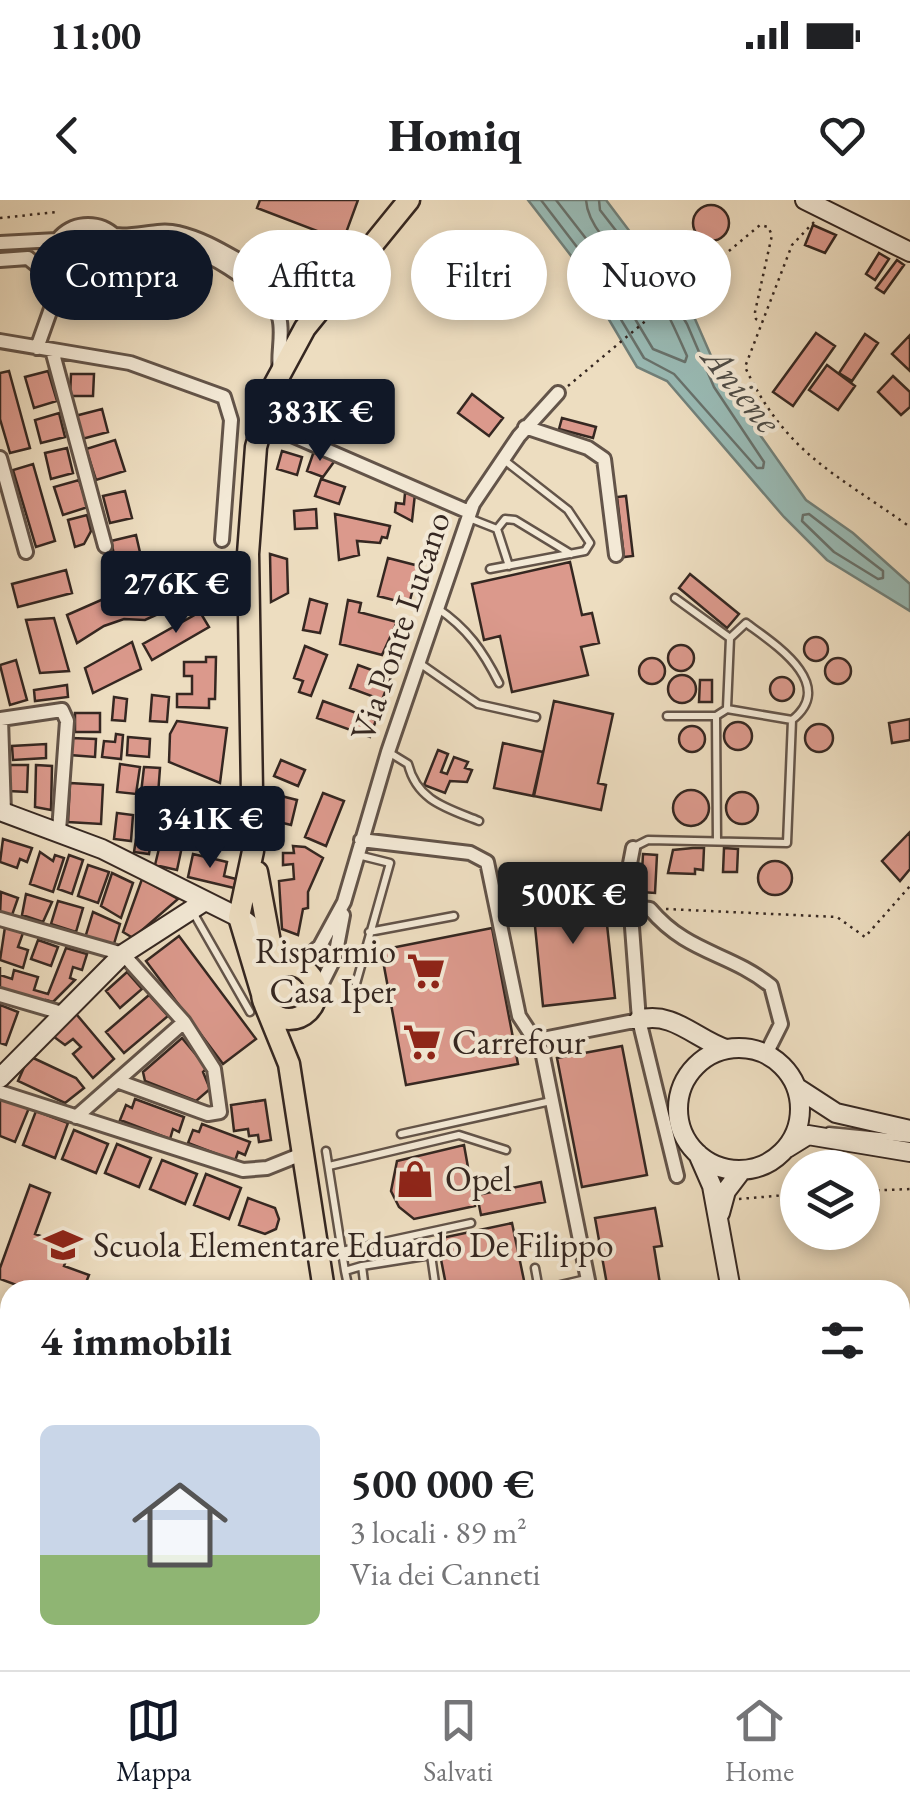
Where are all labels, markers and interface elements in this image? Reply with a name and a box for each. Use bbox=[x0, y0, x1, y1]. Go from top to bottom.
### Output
text: 11:00 bbox=[50, 11, 141, 60]
text: Homiq bbox=[388, 106, 522, 164]
icon: back bbox=[40, 108, 95, 163]
icon: heart bbox=[815, 108, 870, 163]
chip: Compra bbox=[30, 230, 213, 320]
chip: Affitta bbox=[233, 230, 391, 320]
chip: Filtri bbox=[411, 230, 547, 320]
chip: Nuovo bbox=[567, 230, 731, 320]
water label: Aniene bbox=[690, 332, 794, 444]
pin: 383K € bbox=[239, 379, 401, 464]
text: 383K € bbox=[267, 390, 373, 432]
street label: Via Ponte Lucano bbox=[339, 505, 460, 747]
pin: 276K € bbox=[95, 551, 257, 636]
text: 276K € bbox=[123, 562, 229, 604]
pin: 341K € bbox=[129, 786, 291, 871]
text: 341K € bbox=[157, 797, 263, 839]
pin: 500K € bbox=[492, 862, 654, 947]
text: 500K € bbox=[520, 873, 626, 915]
place label: Risparmio Casa Iper bbox=[255, 928, 396, 1013]
supermarket icon: Risparmio Casa Iper bbox=[405, 950, 447, 992]
place label: Carrefour bbox=[452, 1019, 586, 1064]
supermarket icon: Carrefour bbox=[401, 1021, 443, 1063]
map controls bbox=[780, 1150, 880, 1250]
button: layers bbox=[780, 1150, 880, 1250]
place label: Opel bbox=[445, 1156, 512, 1201]
shop icon: Opel bbox=[394, 1158, 436, 1200]
place label: Scuola Elementare Eduardo De Filippo bbox=[93, 1222, 613, 1267]
school or university icon: Scuola Elementare Eduardo De Filippo bbox=[42, 1224, 84, 1266]
text: 4 immobili bbox=[40, 1313, 232, 1368]
icon: filters bbox=[815, 1313, 870, 1368]
text: 500 000 € bbox=[350, 1456, 534, 1511]
icon: home bbox=[120, 1465, 240, 1585]
text: 3 locali · 89 m² bbox=[350, 1511, 527, 1553]
text: Via dei Canneti bbox=[350, 1553, 540, 1595]
tab: Mappa bbox=[116, 1693, 191, 1789]
tab: Salvati bbox=[423, 1693, 493, 1789]
tab: Home bbox=[725, 1693, 794, 1789]

